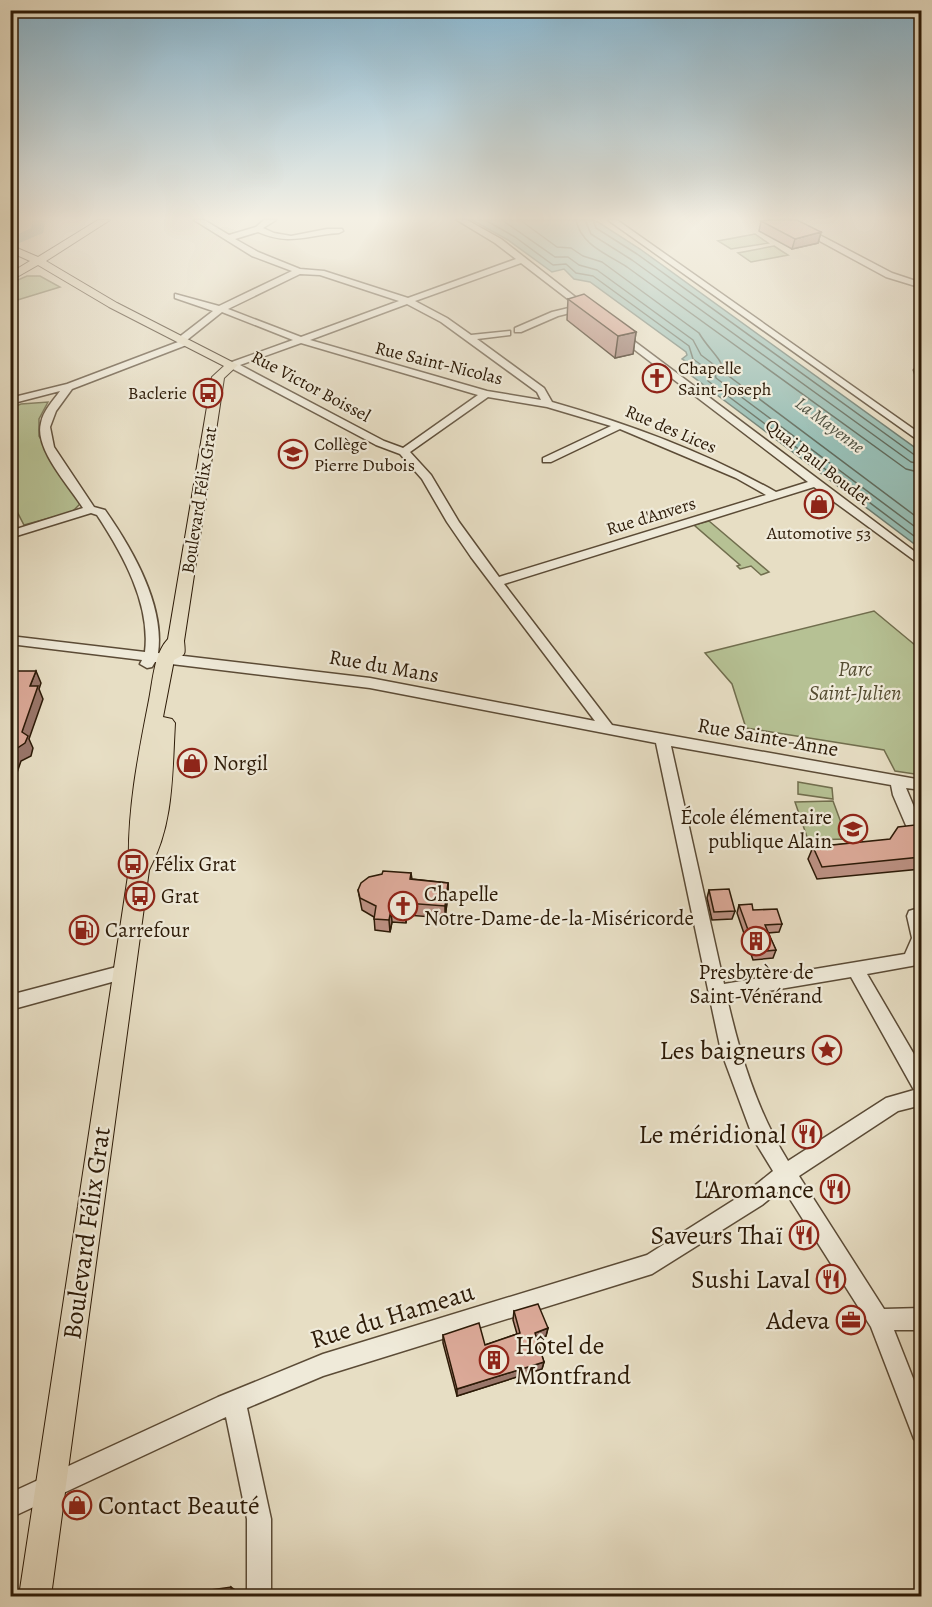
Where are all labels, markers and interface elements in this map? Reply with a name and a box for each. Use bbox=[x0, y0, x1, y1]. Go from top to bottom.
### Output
street label: Rue Saint-Nicolas bbox=[373, 336, 505, 390]
street label: Rue Victor Boissel bbox=[247, 344, 375, 428]
place label: Chapelle Saint-Joseph bbox=[678, 356, 772, 401]
church icon: Chapelle Saint-Joseph bbox=[641, 362, 673, 394]
bus stop icon: Baclerie bbox=[192, 377, 224, 409]
place label: Baclerie bbox=[128, 381, 187, 405]
water label: La Mayenne bbox=[790, 391, 870, 459]
street label: Rue des Lices bbox=[622, 399, 720, 459]
street label: Quai Paul Boudet bbox=[760, 413, 876, 511]
street label: Boulevard Félix Grat bbox=[176, 425, 222, 575]
place label: Collège Pierre Dubois bbox=[314, 432, 415, 477]
school or university icon: Collège Pierre Dubois bbox=[277, 438, 309, 470]
shop icon: Automotive 53 bbox=[803, 488, 835, 520]
street label: Rue d'Anvers bbox=[603, 491, 699, 541]
place label: Automotive 53 bbox=[766, 521, 871, 545]
street label: Rue du Mans bbox=[327, 643, 441, 689]
park label: Parc Saint-Julien bbox=[809, 655, 901, 707]
street label: Rue Sainte-Anne bbox=[695, 711, 841, 763]
shop icon: Norgil bbox=[176, 747, 208, 779]
place label: Norgil bbox=[213, 749, 268, 777]
place label: École élémentaire publique Alain bbox=[680, 803, 832, 855]
school or university icon: École élémentaire publique Alain bbox=[837, 813, 869, 845]
bus stop icon: Félix Grat bbox=[117, 848, 149, 880]
place label: Félix Grat bbox=[154, 850, 237, 878]
bus stop icon: Grat bbox=[124, 880, 156, 912]
place label: Chapelle Notre-Dame-de-la-Miséricorde bbox=[424, 880, 694, 932]
place label: Grat bbox=[161, 882, 199, 910]
church icon: Chapelle Notre-Dame-de-la-Miséricorde bbox=[387, 890, 419, 922]
fuel station icon: Carrefour bbox=[68, 914, 100, 946]
place label: Carrefour bbox=[105, 916, 190, 944]
building icon: Presbytère de Saint-Vénérand bbox=[740, 925, 772, 957]
place label: Presbytère de Saint-Vénérand bbox=[689, 958, 823, 1010]
place label: Les baigneurs bbox=[660, 1033, 806, 1068]
place icon: Les baigneurs bbox=[811, 1034, 843, 1066]
place label: Le méridional bbox=[639, 1117, 786, 1152]
restaurant icon: Le méridional bbox=[791, 1118, 823, 1150]
street label: Boulevard Félix Grat bbox=[54, 1124, 119, 1342]
place label: L'Aromance bbox=[694, 1172, 814, 1207]
restaurant icon: L'Aromance bbox=[819, 1173, 851, 1205]
place label: Saveurs Thaï bbox=[651, 1218, 783, 1253]
restaurant icon: Saveurs Thaï bbox=[788, 1219, 820, 1251]
place label: Sushi Laval bbox=[691, 1262, 810, 1297]
restaurant icon: Sushi Laval bbox=[815, 1263, 847, 1295]
street label: Rue du Hameau bbox=[306, 1274, 479, 1357]
place label: Adeva bbox=[765, 1303, 830, 1338]
office icon: Adeva bbox=[835, 1304, 867, 1336]
place label: Hôtel de Montfrand bbox=[515, 1328, 631, 1393]
building icon: Hôtel de Montfrand bbox=[478, 1344, 510, 1376]
place label: Contact Beauté bbox=[98, 1488, 260, 1523]
shop icon: Contact Beauté bbox=[61, 1489, 93, 1521]

